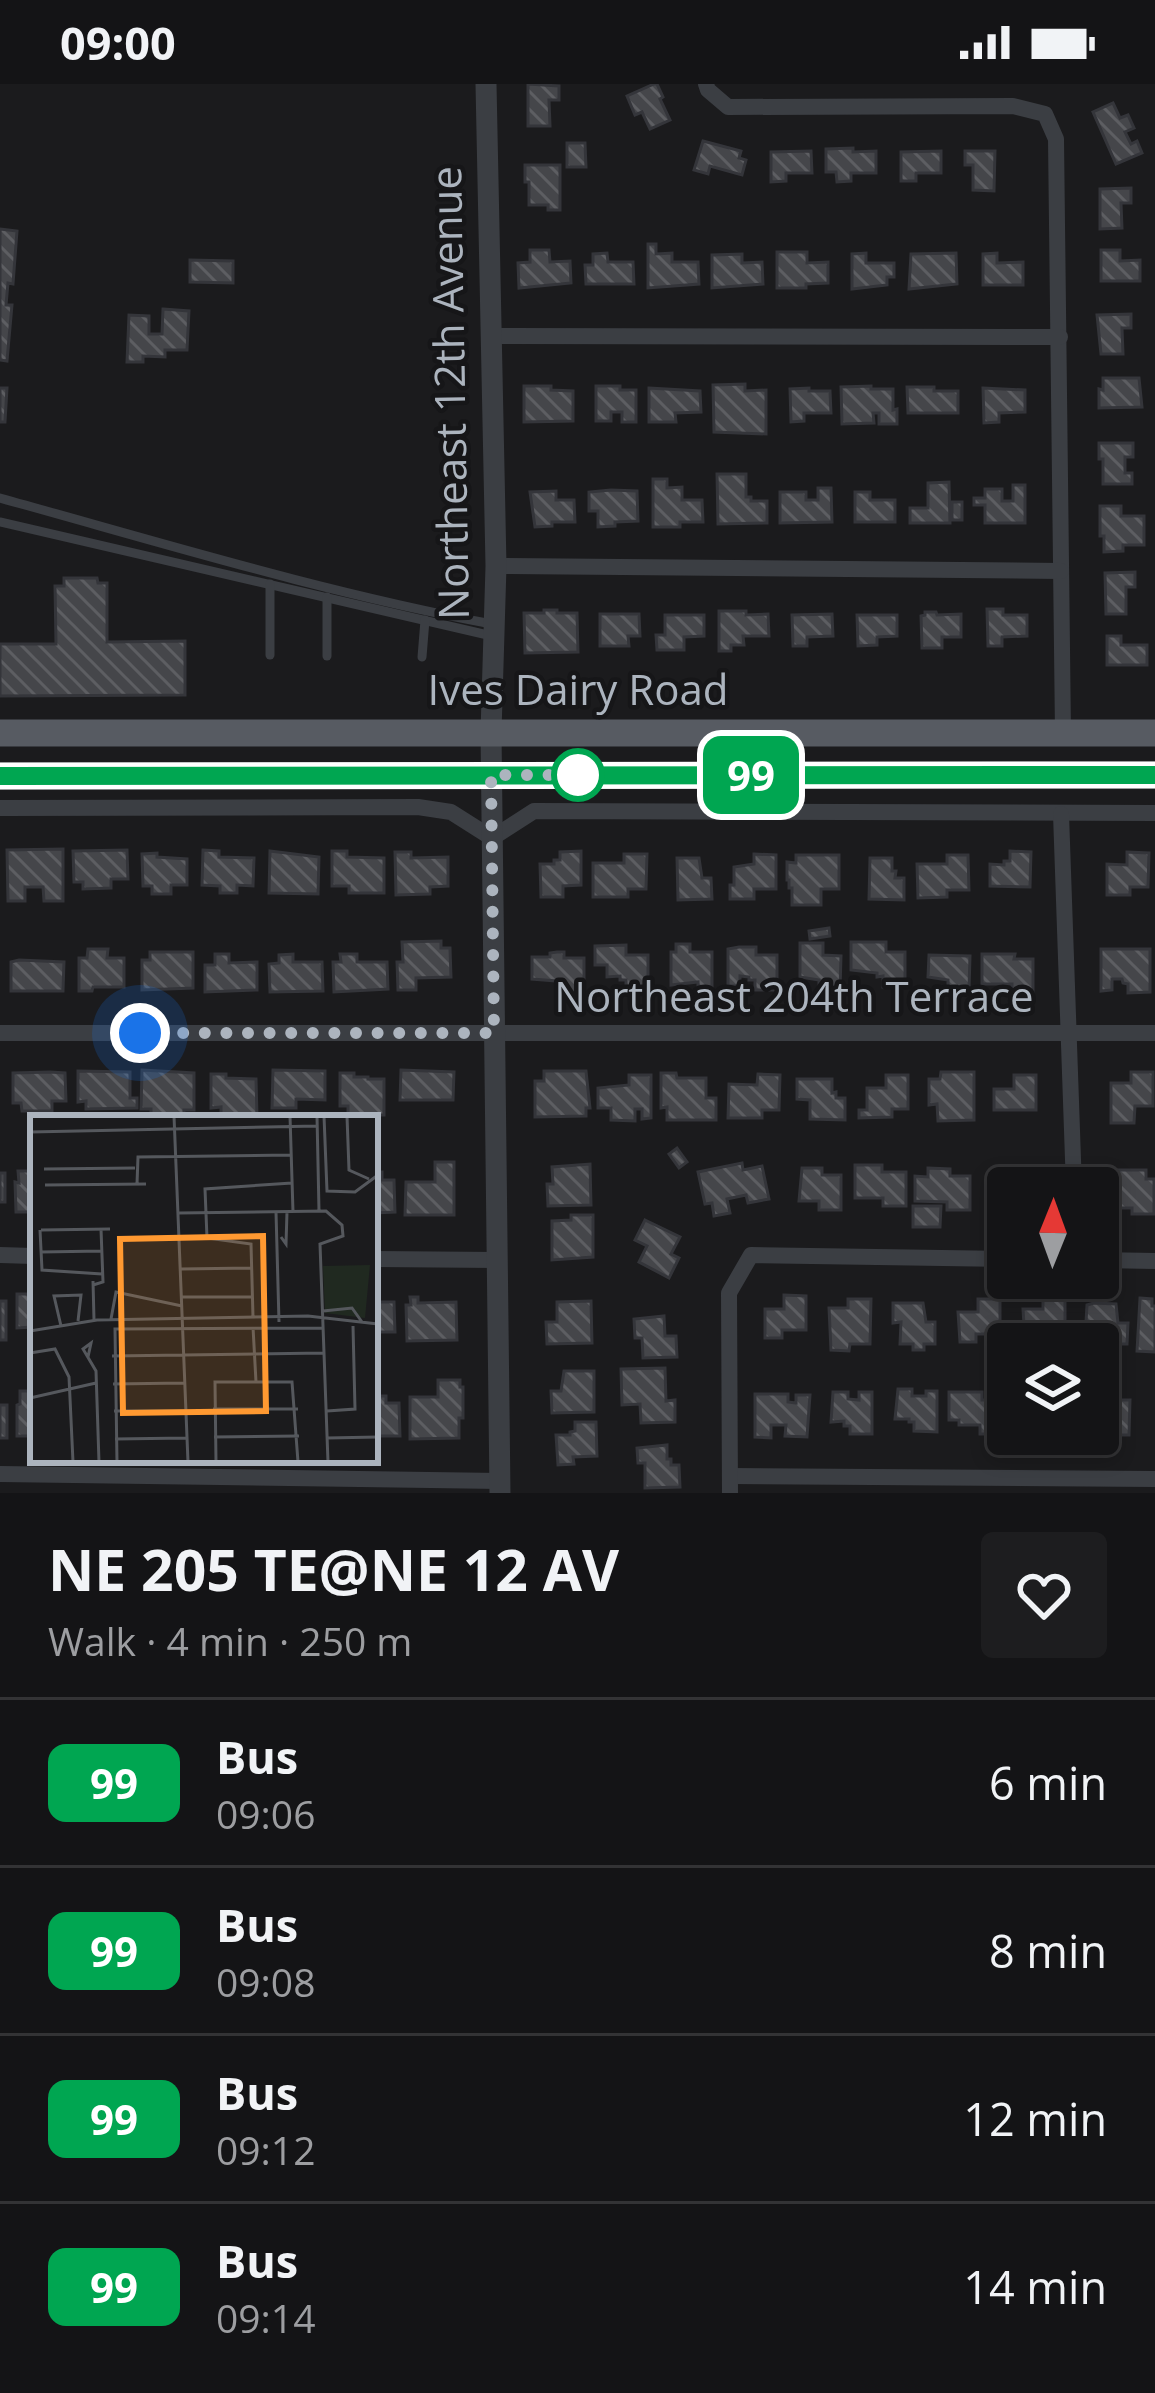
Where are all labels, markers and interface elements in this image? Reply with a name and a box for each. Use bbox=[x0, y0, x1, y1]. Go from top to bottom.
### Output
text: 09:00 bbox=[60, 12, 176, 73]
street label: Northeast 12th Avenue bbox=[416, 166, 481, 620]
street label: Ives Dairy Road bbox=[428, 660, 728, 717]
line badge: 99 bbox=[697, 736, 805, 814]
text: 99 bbox=[727, 746, 775, 803]
unlabelled marker bbox=[553, 750, 603, 800]
street label: Northeast 204th Terrace bbox=[554, 967, 1034, 1024]
your location bbox=[110, 1003, 170, 1063]
inset map bbox=[30, 1115, 378, 1463]
north arrow bbox=[987, 1167, 1119, 1299]
map controls bbox=[987, 1167, 1119, 1455]
button: layers bbox=[987, 1323, 1119, 1455]
text: NE 205 TE@NE 12 AV bbox=[48, 1530, 619, 1608]
button: heart bbox=[981, 1532, 1107, 1658]
text: Walk · 4 min · 250 m bbox=[48, 1614, 412, 1667]
text: Bus bbox=[216, 1726, 298, 1787]
text: 6 min bbox=[989, 1752, 1107, 1813]
text: 99 bbox=[90, 1754, 138, 1811]
text: 09:06 bbox=[216, 1787, 315, 1840]
text: Bus bbox=[216, 1894, 298, 1955]
text: 8 min bbox=[989, 1920, 1107, 1981]
text: 99 bbox=[90, 1922, 138, 1979]
text: 09:08 bbox=[216, 1955, 315, 2008]
text: Bus bbox=[216, 2062, 298, 2123]
text: 12 min bbox=[963, 2088, 1107, 2149]
text: 99 bbox=[90, 2090, 138, 2147]
text: 09:12 bbox=[216, 2123, 315, 2176]
text: Bus bbox=[216, 2230, 298, 2291]
text: 14 min bbox=[963, 2256, 1107, 2317]
text: 99 bbox=[90, 2258, 138, 2315]
text: 09:14 bbox=[216, 2291, 315, 2344]

